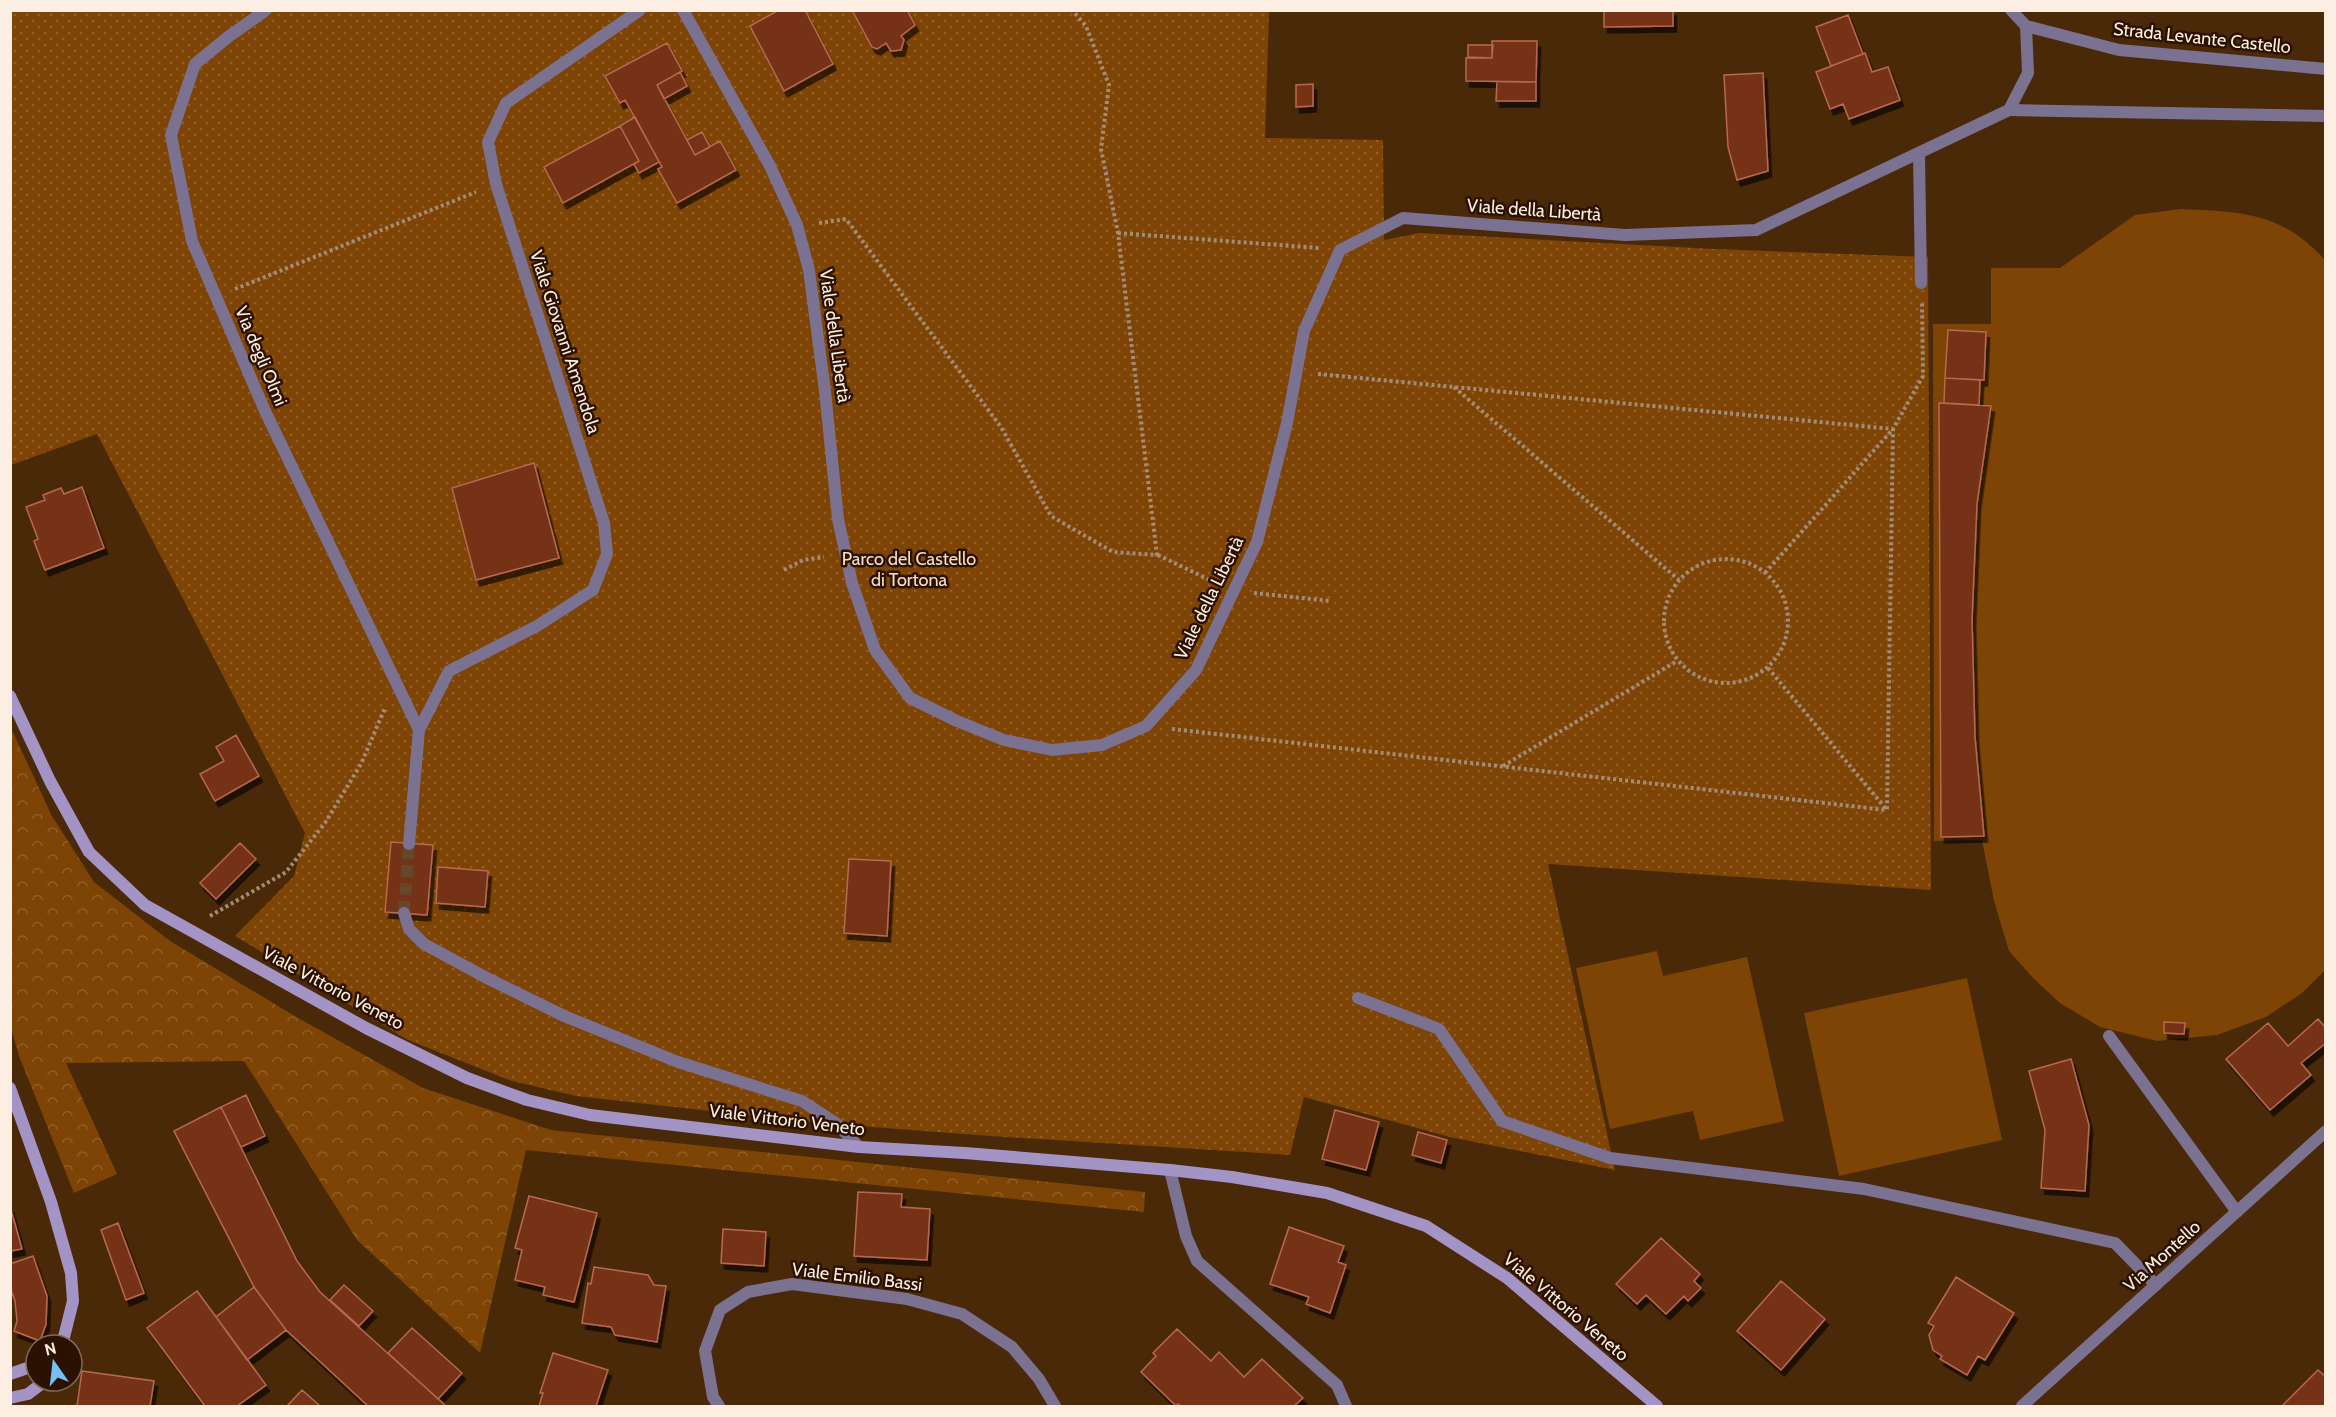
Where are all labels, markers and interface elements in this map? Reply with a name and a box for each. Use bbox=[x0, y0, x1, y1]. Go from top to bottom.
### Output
street label: Strada Levante Castello bbox=[2112, 18, 2292, 58]
street label: Viale della Libertà bbox=[1466, 194, 1602, 226]
street label: Viale Giovanni Amendola bbox=[525, 248, 605, 437]
street label: Viale della Libertà bbox=[815, 268, 855, 404]
street label: Via degli Olmi bbox=[230, 303, 292, 409]
street label: Viale della Libertà bbox=[1170, 532, 1249, 663]
park label: Parco del Castello di Tortona bbox=[842, 548, 976, 591]
street label: Viale Vittorio Veneto bbox=[259, 941, 408, 1035]
street label: Viale Vittorio Veneto bbox=[708, 1100, 866, 1140]
street label: Via Montello bbox=[2119, 1216, 2205, 1296]
street label: Viale Vittorio Veneto bbox=[1499, 1248, 1633, 1366]
street label: Viale Emilio Bassi bbox=[791, 1258, 923, 1296]
north arrow bbox=[24, 1333, 84, 1393]
text: N bbox=[43, 1338, 58, 1360]

